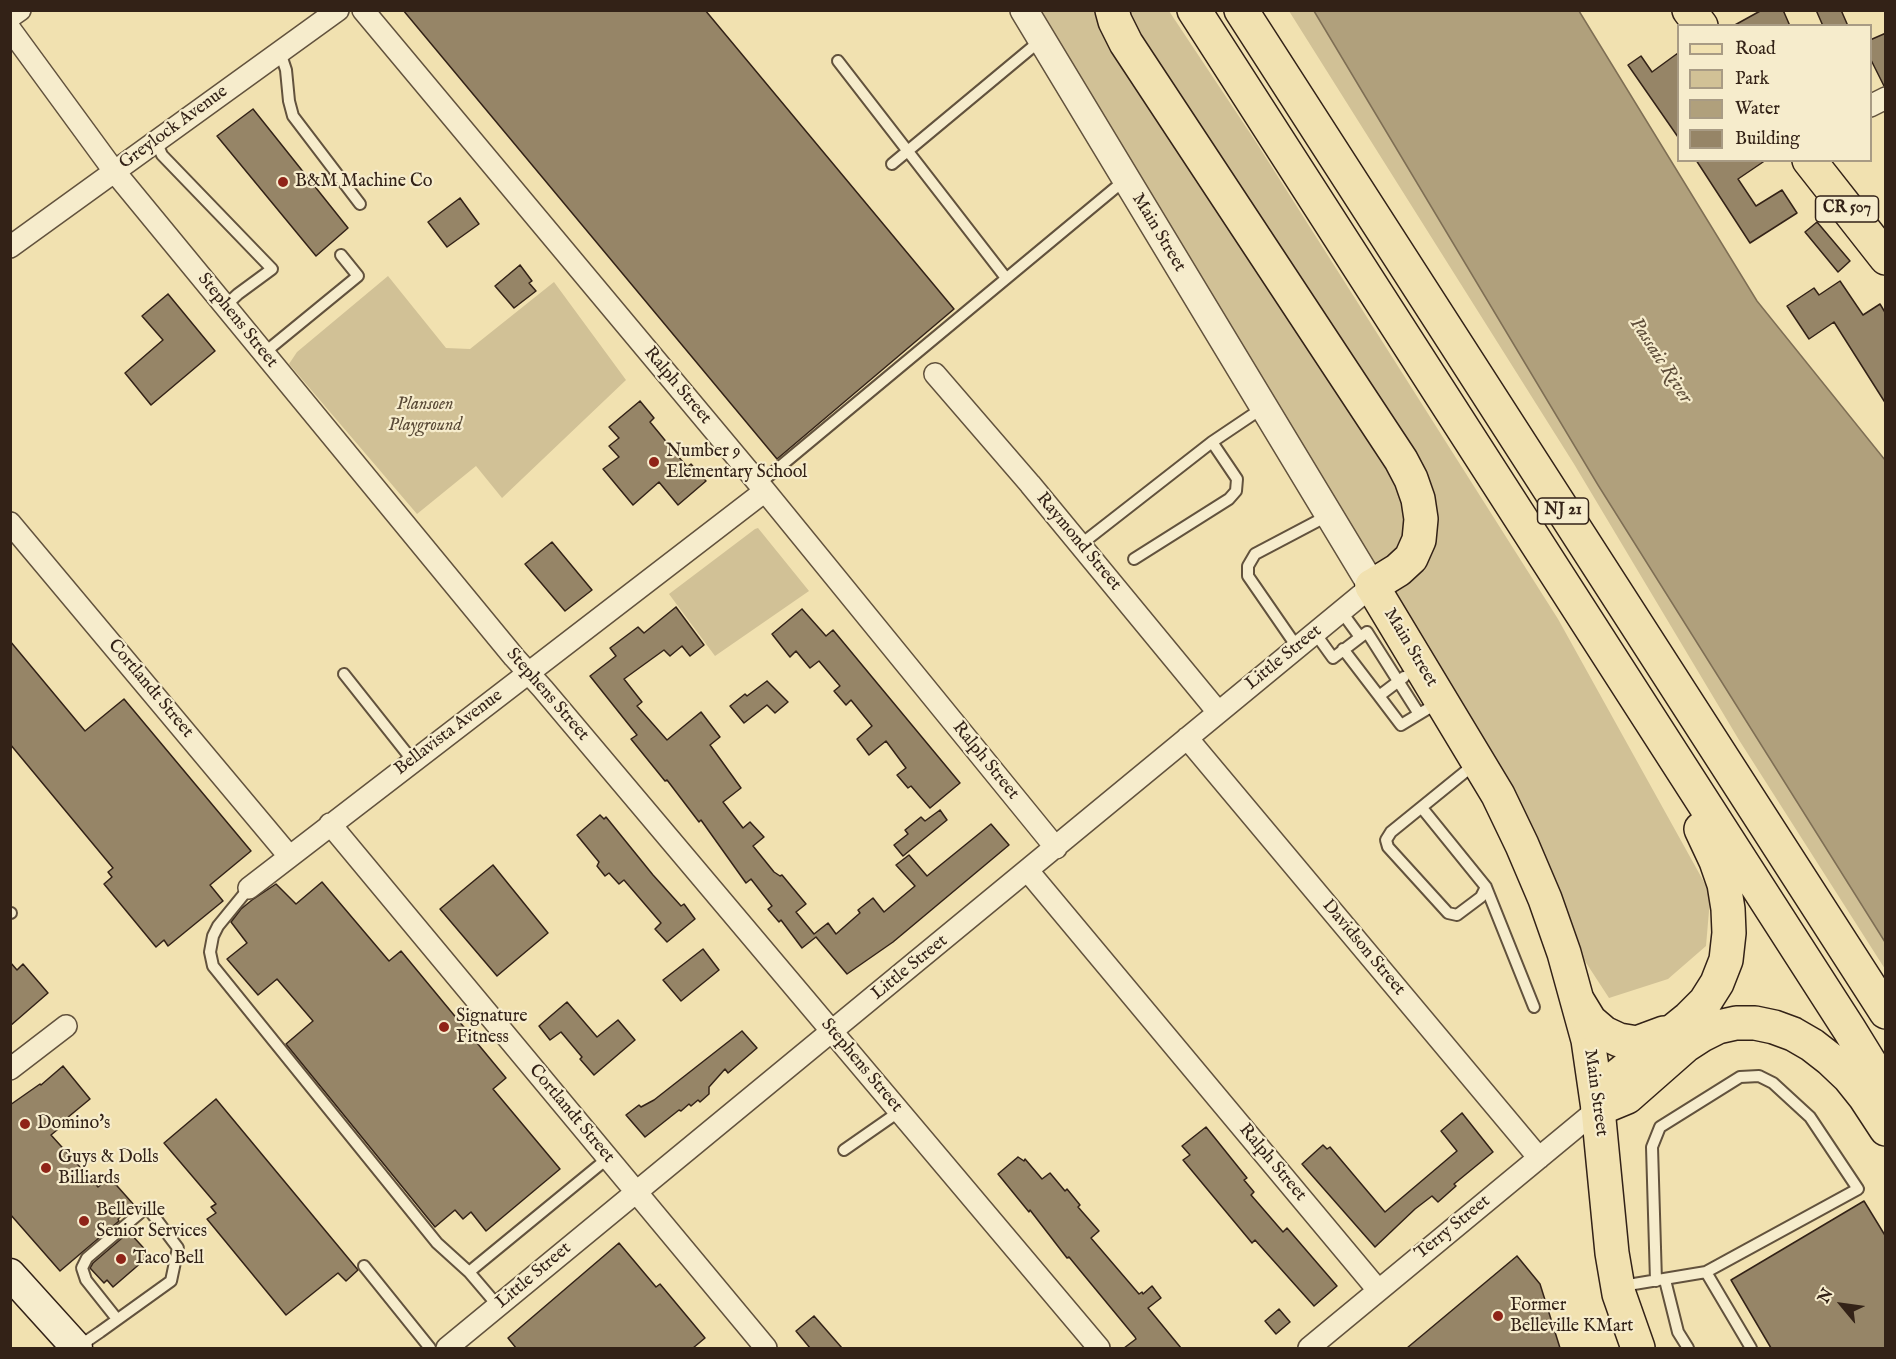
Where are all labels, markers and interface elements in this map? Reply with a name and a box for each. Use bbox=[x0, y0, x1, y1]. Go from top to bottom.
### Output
legend bbox=[1677, 24, 1872, 162]
text: Road bbox=[1735, 38, 1776, 61]
text: Park bbox=[1735, 68, 1769, 91]
street label: Greylock Avenue bbox=[116, 81, 232, 175]
text: Water bbox=[1735, 98, 1780, 121]
text: Building bbox=[1735, 128, 1800, 151]
place label: B&M Machine Co bbox=[295, 171, 432, 193]
marker: B&M Machine Co bbox=[276, 175, 290, 189]
street label: Main Street bbox=[1126, 190, 1190, 276]
road number: CR 507 bbox=[1816, 196, 1878, 222]
street label: Stephens Street bbox=[192, 269, 282, 373]
water label: Passaic River bbox=[1623, 314, 1697, 408]
street label: Ralph Street bbox=[638, 343, 716, 429]
park label: Plansoen Playground bbox=[388, 394, 462, 436]
place label: Number 9 Elementary School bbox=[666, 441, 807, 484]
marker: Number 9 Elementary School bbox=[647, 455, 661, 469]
street label: Raymond Street bbox=[1031, 489, 1125, 595]
road number: NJ 21 bbox=[1538, 498, 1588, 524]
street label: Main Street bbox=[1378, 605, 1442, 691]
street label: Little Street bbox=[1242, 621, 1326, 695]
street label: Cortlandt Street bbox=[103, 635, 197, 743]
street label: Stephens Street bbox=[501, 644, 593, 746]
street label: Bellavista Avenue bbox=[391, 685, 507, 781]
street label: Ralph Street bbox=[947, 718, 1023, 804]
street label: Davidson Street bbox=[1317, 896, 1409, 1000]
street label: Little Street bbox=[868, 931, 952, 1005]
place label: Signature Fitness bbox=[456, 1006, 528, 1048]
street label: Stephens Street bbox=[816, 1015, 906, 1117]
marker: Signature Fitness bbox=[437, 1020, 451, 1034]
street label: Main Street bbox=[1578, 1048, 1612, 1138]
street label: Cortlandt Street bbox=[524, 1060, 618, 1168]
place label: Domino's bbox=[37, 1113, 110, 1135]
marker: Domino's bbox=[18, 1117, 32, 1131]
street label: Ralph Street bbox=[1233, 1120, 1311, 1206]
place label: Guys & Dolls Billiards bbox=[58, 1147, 158, 1190]
marker: Guys & Dolls Billiards bbox=[39, 1161, 53, 1175]
street label: Terry Street bbox=[1411, 1191, 1495, 1265]
place label: Belleville Senior Services bbox=[96, 1200, 207, 1242]
marker: Belleville Senior Services bbox=[77, 1214, 91, 1228]
street label: Little Street bbox=[492, 1238, 576, 1314]
place label: Taco Bell bbox=[133, 1248, 204, 1270]
marker: Taco Bell bbox=[114, 1252, 128, 1266]
north arrow bbox=[1812, 1275, 1872, 1335]
text: N bbox=[1814, 1285, 1838, 1307]
place label: Former Belleville KMart bbox=[1510, 1295, 1633, 1338]
marker: Former Belleville KMart bbox=[1491, 1309, 1505, 1323]

